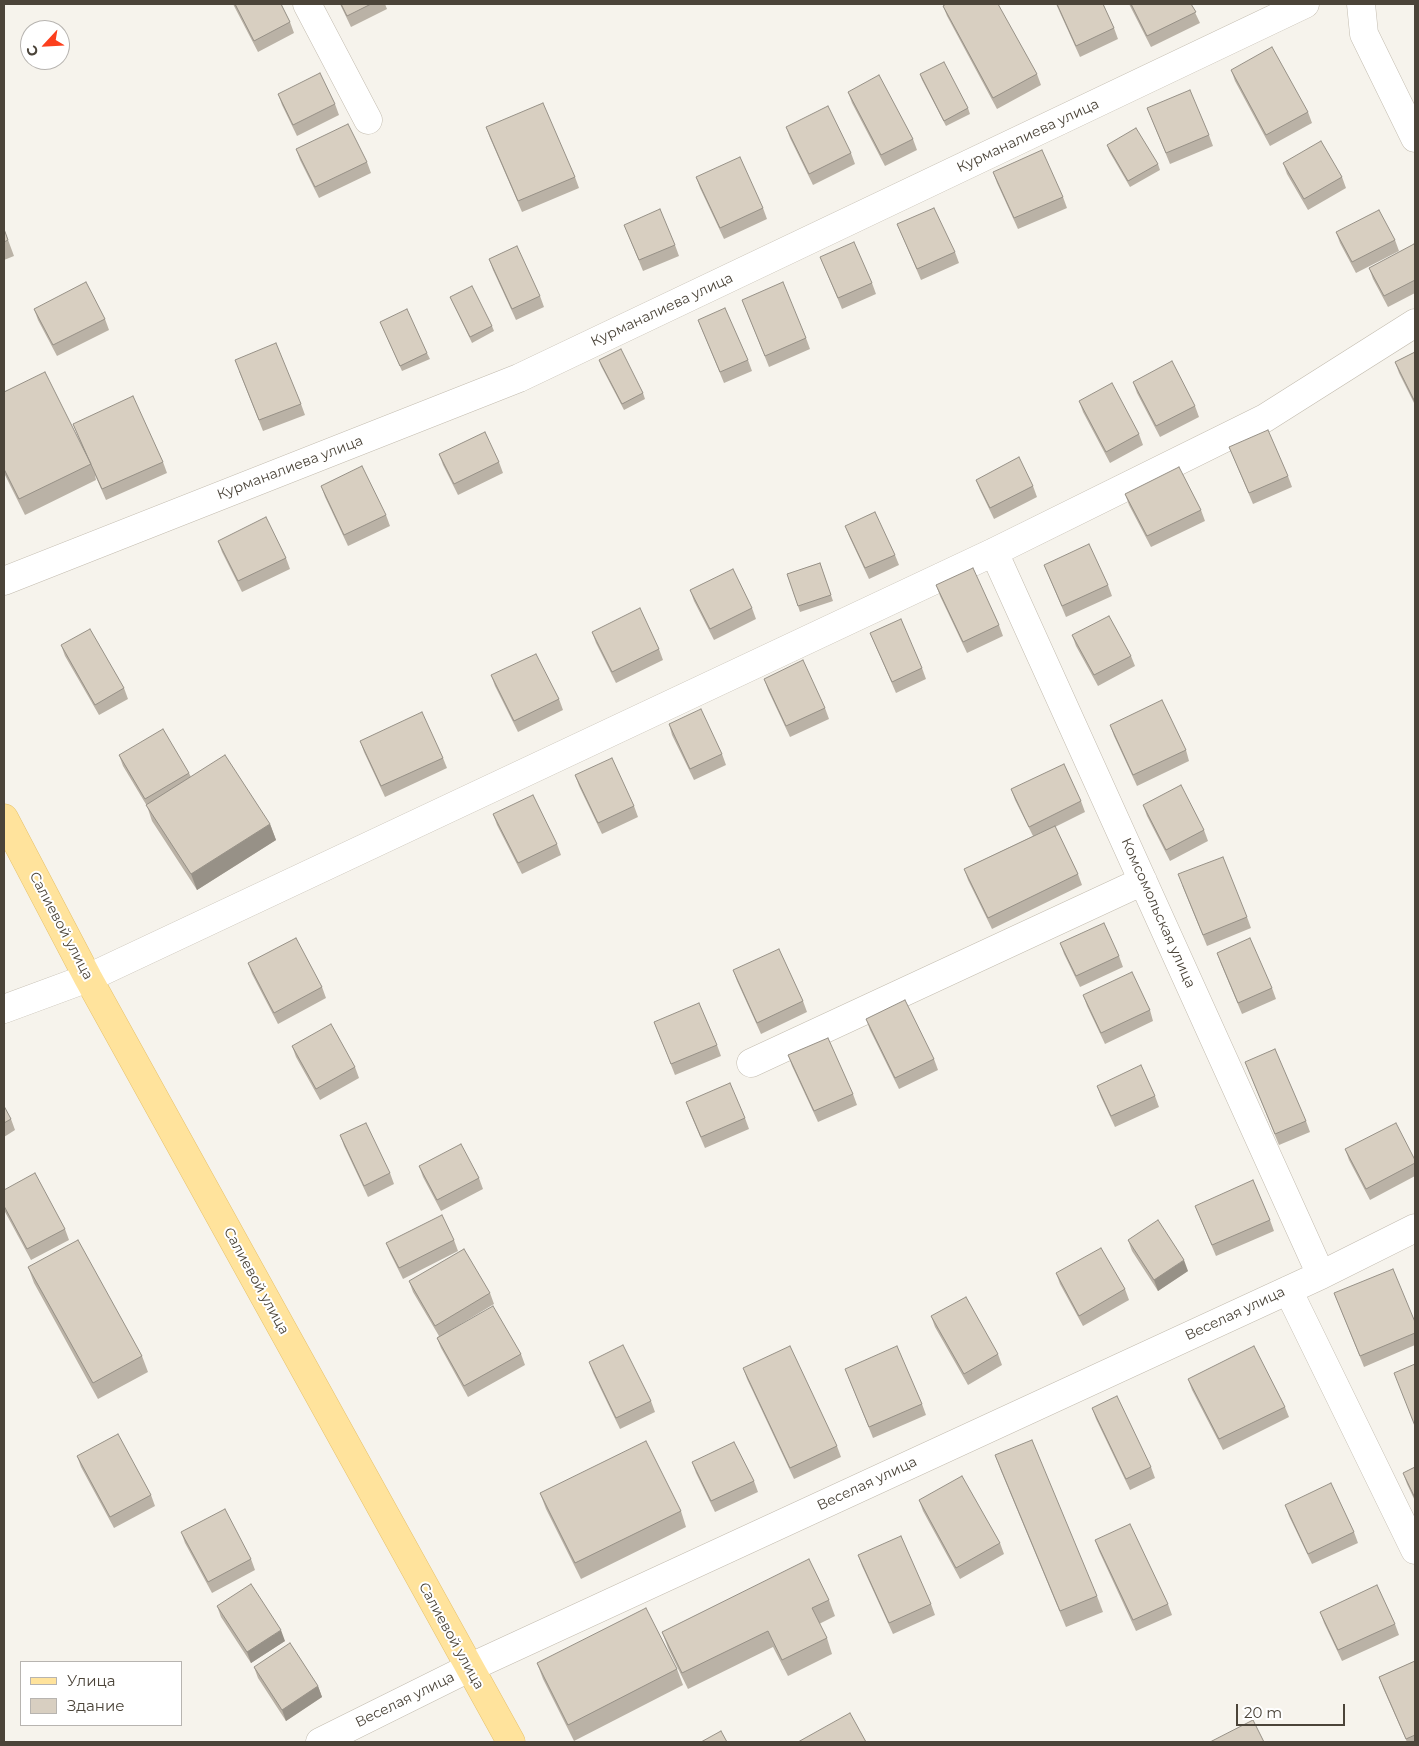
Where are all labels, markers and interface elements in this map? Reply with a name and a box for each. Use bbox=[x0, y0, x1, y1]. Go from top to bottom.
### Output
north arrow bbox=[20, 20, 70, 70]
text: С bbox=[22, 43, 43, 59]
street label: Курманалиева улица bbox=[954, 96, 1102, 176]
street label: Курманалиева улица bbox=[588, 270, 736, 350]
street label: Курманалиева улица bbox=[215, 432, 365, 504]
street label: Комсомольская улица bbox=[1117, 835, 1199, 991]
street label: Салиевой улица bbox=[26, 869, 96, 983]
street label: Салиевой улица bbox=[220, 1225, 292, 1337]
street label: Веселая улица bbox=[1182, 1284, 1288, 1344]
street label: Веселая улица bbox=[814, 1454, 920, 1514]
street label: Салиевой улица bbox=[415, 1580, 487, 1692]
legend bbox=[20, 1661, 182, 1726]
street label: Веселая улица bbox=[353, 1669, 457, 1731]
text: Улица bbox=[67, 1671, 115, 1690]
scale bar bbox=[1239, 1694, 1348, 1726]
text: Здание bbox=[67, 1696, 125, 1715]
text: 20 m bbox=[1244, 1703, 1282, 1722]

